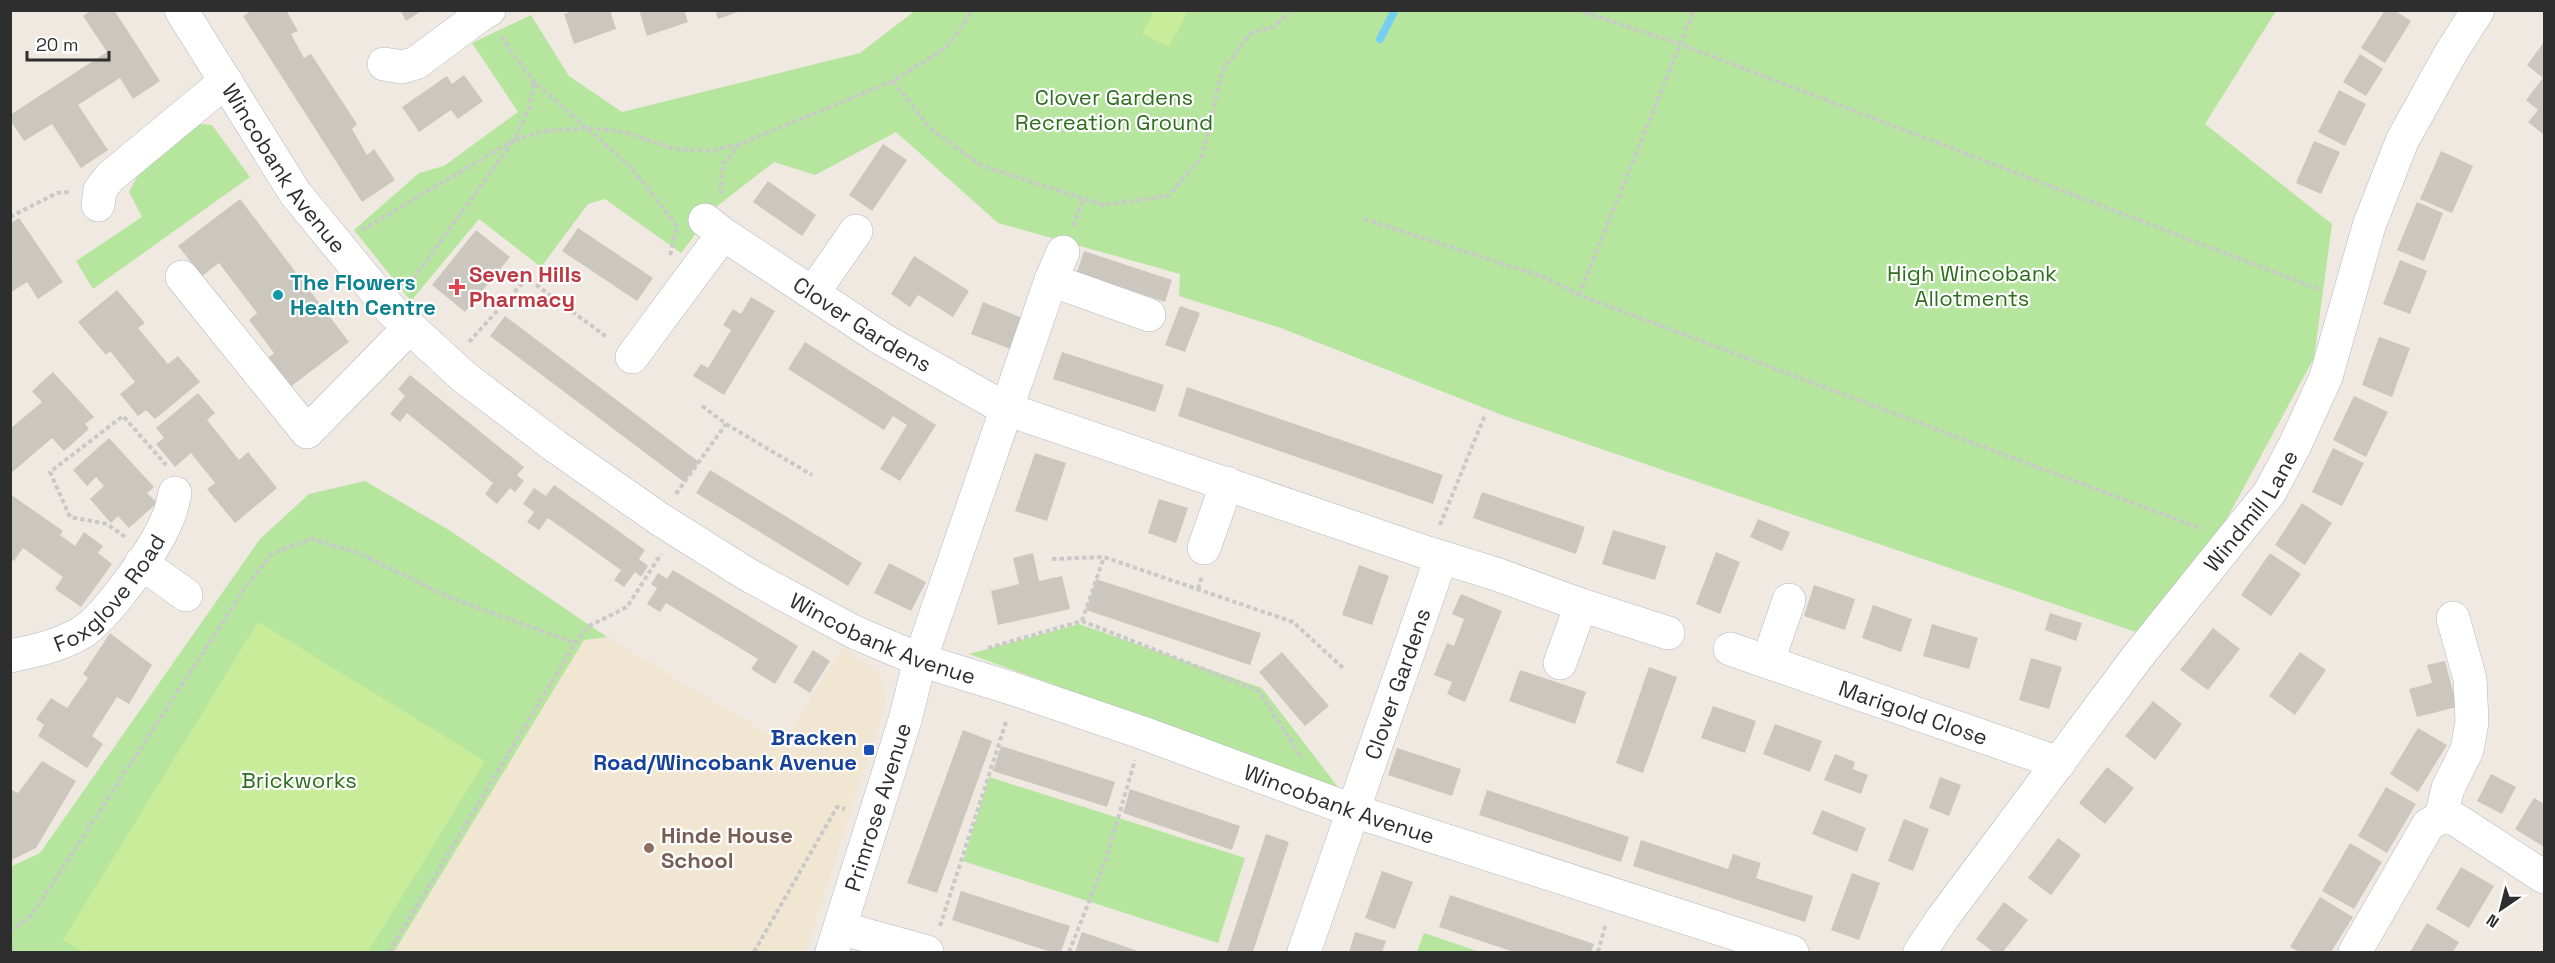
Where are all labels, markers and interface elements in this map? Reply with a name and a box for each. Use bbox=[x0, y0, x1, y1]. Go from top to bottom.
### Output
scale bar bbox=[27, 24, 110, 62]
text: 20 m bbox=[36, 33, 79, 56]
street label: Wincobank Avenue bbox=[216, 78, 352, 259]
park label: Clover Gardens Recreation Ground bbox=[1015, 83, 1213, 136]
park label: High Wincobank Allotments bbox=[1887, 259, 2057, 312]
place label: Seven Hills Pharmacy bbox=[469, 260, 582, 313]
place label: The Flowers Health Centre bbox=[290, 268, 436, 321]
street label: Clover Gardens bbox=[788, 270, 937, 378]
marker: Seven Hills Pharmacy bbox=[450, 280, 464, 294]
marker: The Flowers Health Centre bbox=[271, 288, 285, 302]
street label: Windmill Lane bbox=[2197, 445, 2304, 577]
street label: Foxglove Road bbox=[50, 529, 171, 658]
street label: Wincobank Avenue bbox=[785, 586, 979, 690]
street label: Clover Gardens bbox=[1358, 604, 1437, 763]
street label: Marigold Close bbox=[1835, 674, 1992, 751]
street label: Primrose Avenue bbox=[838, 719, 917, 895]
place label: Bracken Road/Wincobank Avenue bbox=[593, 723, 857, 776]
marker: Bracken Road/Wincobank Avenue bbox=[862, 743, 876, 757]
street label: Wincobank Avenue bbox=[1240, 758, 1438, 850]
park label: Brickworks bbox=[241, 766, 357, 794]
place label: Hinde House School bbox=[661, 821, 793, 874]
marker: Hinde House School bbox=[642, 841, 656, 855]
north arrow bbox=[2471, 879, 2531, 939]
text: N bbox=[2482, 909, 2503, 933]

